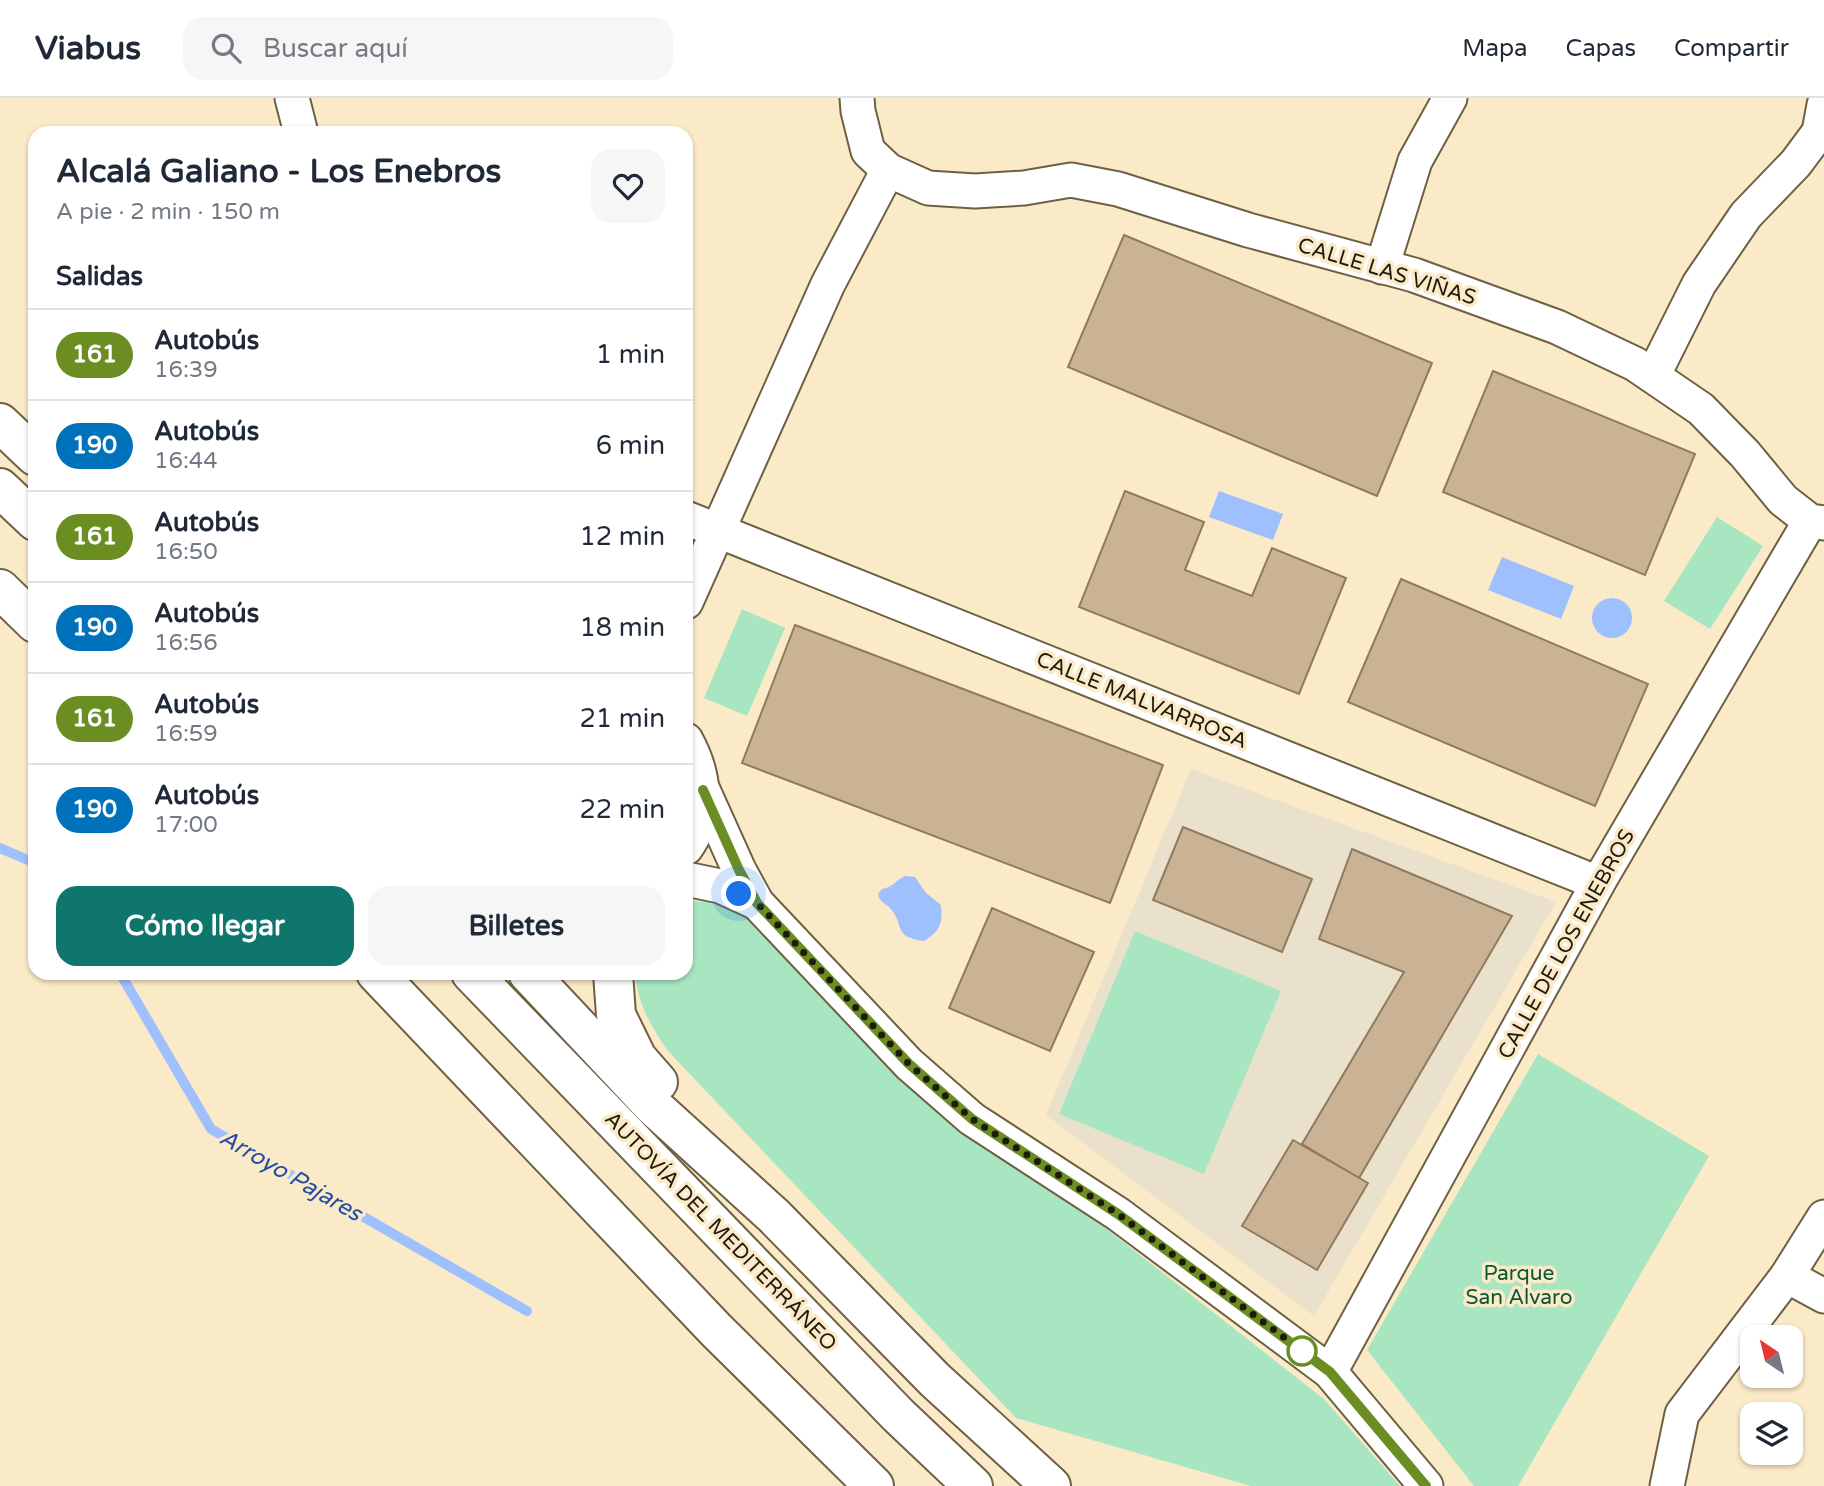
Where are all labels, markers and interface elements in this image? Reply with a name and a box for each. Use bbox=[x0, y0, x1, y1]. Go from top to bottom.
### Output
search box bbox=[183, 17, 673, 80]
text: Viabus bbox=[35, 29, 141, 68]
icon: search bbox=[207, 29, 245, 67]
text: Buscar aquí bbox=[263, 33, 408, 64]
text: Mapa bbox=[1462, 34, 1528, 63]
text: Capas bbox=[1566, 34, 1636, 63]
text: Compartir bbox=[1674, 34, 1789, 63]
button: heart bbox=[591, 149, 665, 223]
text: Alcalá Galiano - Los Enebros bbox=[56, 152, 501, 191]
text: A pie · 2 min · 150 m bbox=[56, 198, 280, 226]
street label: CALLE LAS VIÑAS bbox=[1295, 232, 1479, 311]
text: Salidas bbox=[56, 261, 143, 292]
text: Autobús bbox=[154, 325, 259, 356]
text: 1 min bbox=[596, 339, 665, 370]
text: 161 bbox=[72, 340, 117, 369]
text: 16:39 bbox=[154, 356, 218, 384]
text: Autobús bbox=[154, 416, 259, 447]
text: 6 min bbox=[596, 430, 665, 461]
text: 190 bbox=[72, 431, 117, 460]
text: 16:44 bbox=[154, 447, 218, 475]
text: Autobús bbox=[154, 507, 259, 538]
text: 12 min bbox=[579, 521, 665, 552]
text: 161 bbox=[72, 522, 117, 551]
text: 16:50 bbox=[154, 538, 218, 566]
text: Autobús bbox=[154, 598, 259, 629]
text: 18 min bbox=[579, 612, 665, 643]
text: 190 bbox=[72, 613, 117, 642]
text: 16:56 bbox=[154, 629, 218, 657]
street label: CALLE MALVARROSA bbox=[1033, 647, 1251, 754]
text: Autobús bbox=[154, 689, 259, 720]
text: 21 min bbox=[579, 703, 665, 734]
text: 161 bbox=[72, 704, 117, 733]
text: 16:59 bbox=[154, 720, 218, 748]
text: Autobús bbox=[154, 780, 259, 811]
text: 22 min bbox=[579, 794, 665, 825]
text: 190 bbox=[72, 795, 117, 824]
text: 17:00 bbox=[154, 811, 218, 839]
street label: CALLE DE LOS ENEBROS bbox=[1493, 825, 1640, 1063]
your location bbox=[721, 876, 756, 911]
button: Cómo llegar bbox=[56, 886, 354, 966]
button: Billetes bbox=[368, 886, 665, 966]
street label: AUTOVÍA DEL MEDITERRÁNEO bbox=[599, 1106, 842, 1356]
water label: Arroyo Pajares bbox=[214, 1124, 368, 1229]
park label: Parque San Alvaro bbox=[1465, 1261, 1573, 1310]
north arrow bbox=[1740, 1325, 1802, 1388]
map controls bbox=[1740, 1325, 1803, 1465]
unlabelled marker bbox=[1287, 1336, 1317, 1366]
button: layers bbox=[1740, 1402, 1803, 1465]

